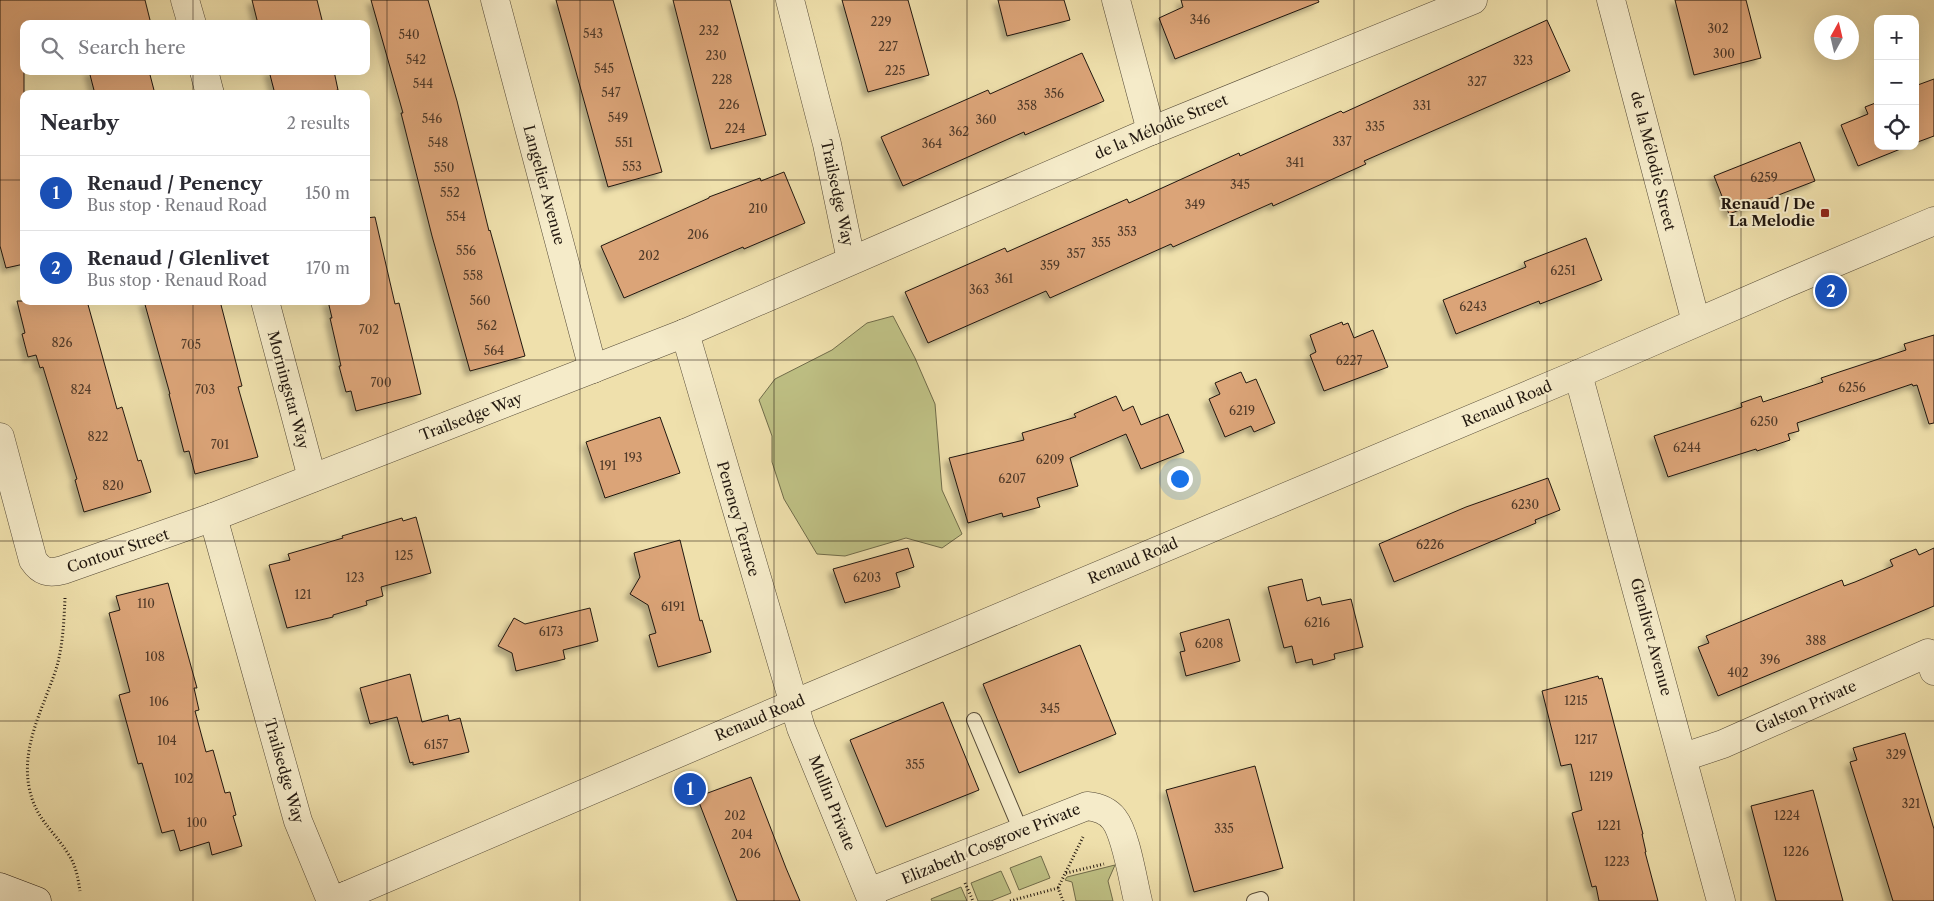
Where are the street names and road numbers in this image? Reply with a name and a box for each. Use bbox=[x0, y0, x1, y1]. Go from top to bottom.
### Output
street label: de la Mélodie Street bbox=[1627, 89, 1680, 233]
street label: de la Mélodie Street bbox=[1091, 90, 1231, 163]
street label: Langelier Avenue bbox=[519, 123, 570, 247]
street label: Trailsedge Way bbox=[817, 138, 858, 248]
street label: Morningstar Way bbox=[264, 329, 314, 452]
street label: Renaud Road bbox=[1459, 376, 1555, 431]
street label: Trailsedge Way bbox=[417, 388, 525, 445]
street label: Penency Terrace bbox=[713, 459, 764, 579]
street label: Contour Street bbox=[64, 524, 172, 577]
street label: Renaud Road bbox=[1085, 533, 1181, 588]
street label: Glenlivet Avenue bbox=[1627, 576, 1676, 698]
street label: Galston Private bbox=[1752, 676, 1859, 737]
street label: Renaud Road bbox=[712, 690, 808, 745]
street label: Trailsedge Way bbox=[260, 716, 309, 826]
street label: Mullin Private bbox=[805, 752, 860, 853]
street label: Elizabeth Cosgrove Private bbox=[899, 799, 1083, 888]

